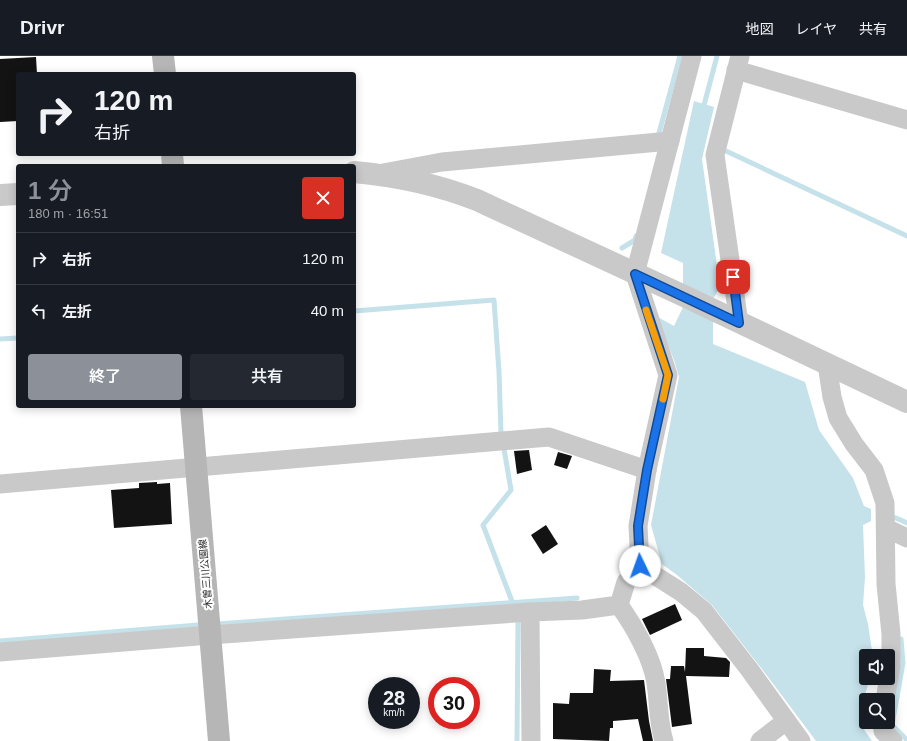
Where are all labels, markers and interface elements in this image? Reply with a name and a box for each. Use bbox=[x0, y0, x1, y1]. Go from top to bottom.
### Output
text: Drivr bbox=[20, 17, 64, 38]
text: 地図 bbox=[745, 21, 773, 37]
text: レイヤ bbox=[795, 21, 837, 37]
text: 共有 bbox=[859, 21, 887, 37]
text: 120 m bbox=[94, 85, 173, 116]
icon: right bbox=[28, 88, 80, 140]
text: 右折 bbox=[94, 123, 130, 143]
text: 1 分 bbox=[28, 177, 72, 204]
button: close bbox=[302, 177, 344, 219]
text: 180 m · 16:51 bbox=[28, 206, 108, 221]
icon: right bbox=[28, 248, 50, 270]
text: 120 m bbox=[302, 250, 344, 267]
text: 右折 bbox=[62, 251, 92, 268]
pin bbox=[716, 260, 750, 294]
icon: arrive bbox=[722, 266, 744, 288]
icon: left bbox=[28, 300, 50, 322]
text: 40 m bbox=[311, 302, 344, 319]
text: 左折 bbox=[62, 303, 92, 320]
button: 終了 bbox=[28, 354, 182, 400]
button: 共有 bbox=[190, 354, 344, 400]
street label: 木曽三川公園線 bbox=[197, 539, 214, 609]
position arrow bbox=[619, 545, 661, 587]
map controls bbox=[859, 649, 895, 729]
button: sound bbox=[859, 649, 895, 685]
speed limit sign: 30 bbox=[428, 677, 480, 729]
text: 28 bbox=[383, 687, 405, 709]
button: search bbox=[859, 693, 895, 729]
text: km/h bbox=[383, 707, 405, 718]

